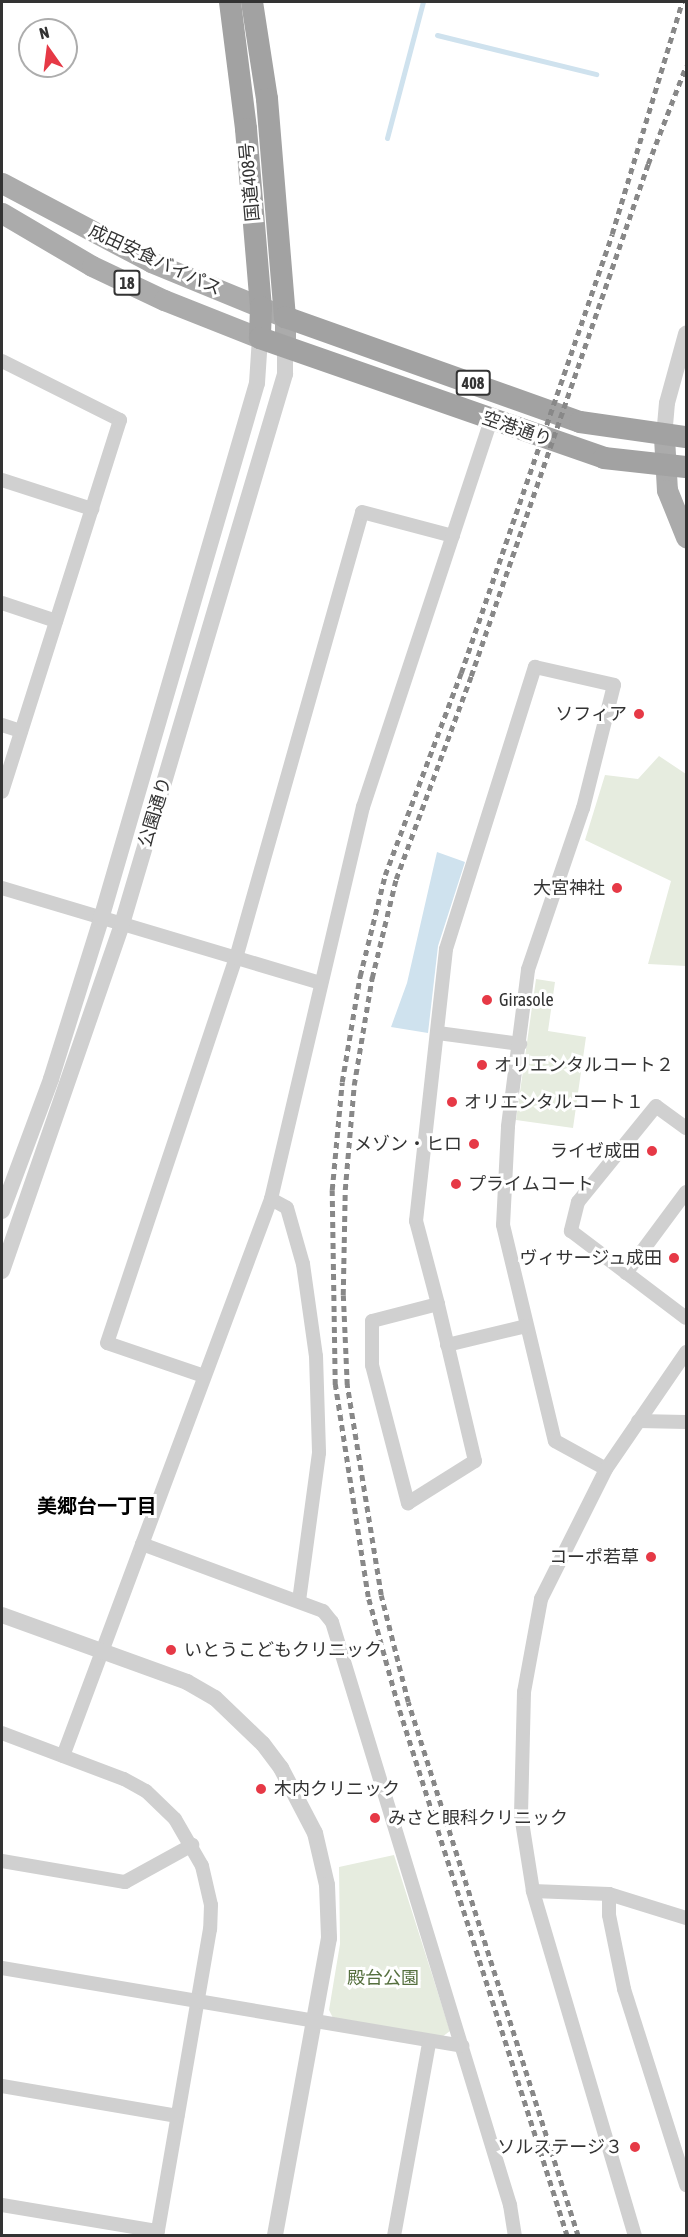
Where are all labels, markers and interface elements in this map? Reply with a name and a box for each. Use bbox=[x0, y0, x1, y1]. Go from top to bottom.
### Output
north arrow bbox=[18, 18, 78, 78]
text: N bbox=[37, 23, 51, 42]
street label: 国道408号 bbox=[236, 142, 264, 222]
street label: 成田安食バイパス bbox=[85, 220, 225, 300]
road number: 18 bbox=[112, 270, 142, 296]
road number: 408 bbox=[455, 370, 491, 396]
street label: 空港通り bbox=[479, 407, 555, 451]
place label: ソフィア bbox=[555, 703, 627, 725]
marker: ソフィア bbox=[632, 707, 646, 721]
street label: 公園通り bbox=[134, 774, 176, 850]
place label: 大宮神社 bbox=[533, 877, 605, 899]
marker: 大宮神社 bbox=[610, 881, 624, 895]
place label: Girasole bbox=[499, 989, 554, 1011]
marker: Girasole bbox=[480, 993, 494, 1007]
place label: オリエンタルコート２ bbox=[494, 1054, 674, 1076]
marker: オリエンタルコート２ bbox=[475, 1058, 489, 1072]
place label: オリエンタルコート１ bbox=[464, 1091, 644, 1113]
marker: オリエンタルコート１ bbox=[445, 1095, 459, 1109]
place label: メゾン・ヒロ bbox=[354, 1133, 462, 1155]
marker: メゾン・ヒロ bbox=[467, 1137, 481, 1151]
place label: ライゼ成田 bbox=[550, 1140, 640, 1162]
marker: ライゼ成田 bbox=[645, 1144, 659, 1158]
place label: プライムコート bbox=[468, 1173, 594, 1195]
marker: プライムコート bbox=[449, 1177, 463, 1191]
place label: ヴィサージュ成田 bbox=[518, 1247, 662, 1269]
marker: ヴィサージュ成田 bbox=[667, 1251, 681, 1265]
district label: 美郷台一丁目 bbox=[37, 1493, 157, 1517]
place label: コーポ若草 bbox=[549, 1546, 639, 1568]
marker: コーポ若草 bbox=[644, 1550, 658, 1564]
place label: いとうこどもクリニック bbox=[184, 1639, 382, 1661]
marker: いとうこどもクリニック bbox=[162, 1641, 180, 1659]
place label: 木内クリニック bbox=[274, 1778, 400, 1800]
marker: 木内クリニック bbox=[252, 1780, 270, 1798]
place label: みさと眼科クリニック bbox=[388, 1807, 568, 1829]
marker: みさと眼科クリニック bbox=[366, 1809, 384, 1827]
park label: 殿台公園 bbox=[347, 1967, 419, 1989]
place label: ソルステージ３ bbox=[497, 2136, 623, 2158]
marker: ソルステージ３ bbox=[628, 2140, 642, 2154]

